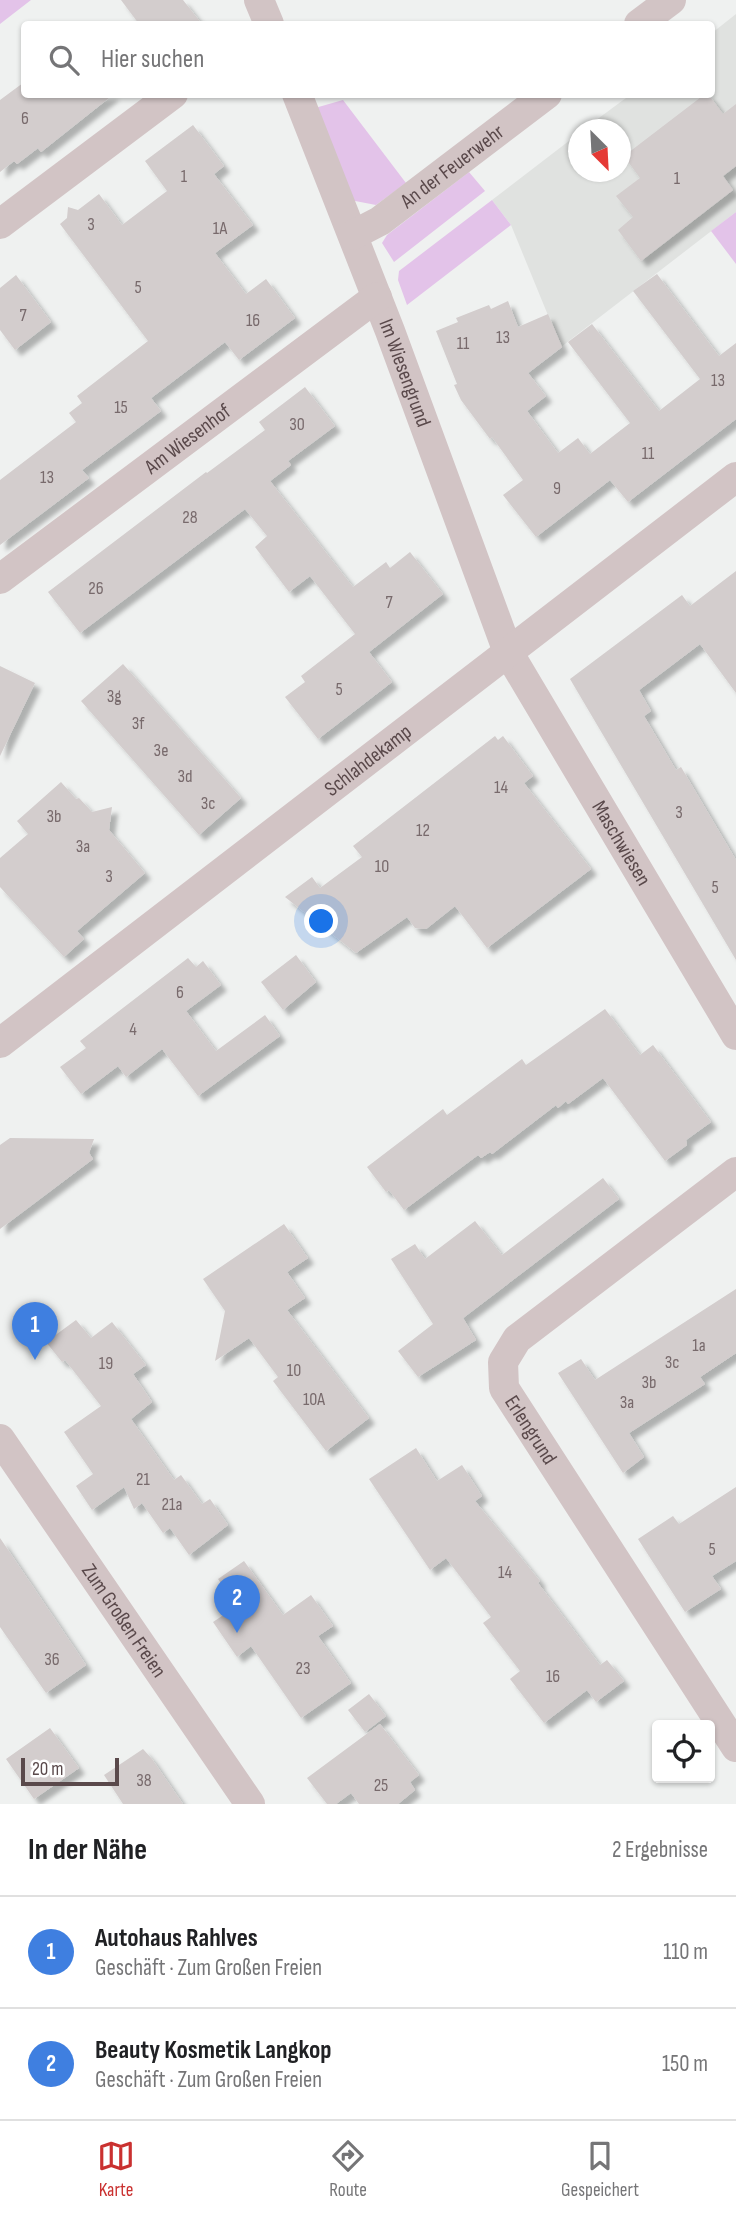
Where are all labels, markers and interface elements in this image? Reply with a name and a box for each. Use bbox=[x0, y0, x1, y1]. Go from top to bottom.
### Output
search box bbox=[21, 21, 715, 98]
icon: search bbox=[45, 41, 83, 79]
text: Hier suchen bbox=[101, 44, 204, 75]
house number: 6 bbox=[21, 108, 29, 129]
street label: An der Feuerwehr bbox=[395, 119, 509, 214]
north arrow bbox=[568, 119, 631, 182]
house number: 1 bbox=[181, 166, 188, 187]
house number: 1 bbox=[674, 168, 681, 189]
house number: 3 bbox=[87, 214, 95, 235]
house number: 1A bbox=[213, 218, 227, 239]
house number: 5 bbox=[134, 277, 142, 298]
house number: 7 bbox=[19, 305, 27, 326]
house number: 16 bbox=[246, 310, 260, 331]
street label: Im Wiesengrund bbox=[373, 315, 436, 430]
house number: 13 bbox=[496, 327, 510, 348]
house number: 11 bbox=[457, 333, 470, 354]
house number: 13 bbox=[711, 370, 725, 391]
house number: 15 bbox=[114, 397, 128, 418]
street label: Am Wiesenhof bbox=[139, 398, 236, 480]
house number: 30 bbox=[289, 414, 305, 435]
house number: 11 bbox=[642, 443, 655, 464]
house number: 13 bbox=[40, 467, 54, 488]
house number: 9 bbox=[553, 478, 561, 499]
house number: 28 bbox=[182, 507, 198, 528]
house number: 26 bbox=[88, 578, 104, 599]
house number: 7 bbox=[385, 592, 393, 613]
house number: 5 bbox=[335, 679, 343, 700]
house number: 3g bbox=[107, 686, 121, 707]
house number: 3f bbox=[132, 713, 145, 734]
street label: Schlahdekamp bbox=[320, 719, 417, 802]
house number: 3e bbox=[154, 740, 168, 761]
house number: 3d bbox=[177, 766, 193, 787]
house number: 14 bbox=[494, 777, 508, 798]
house number: 3c bbox=[201, 793, 215, 814]
street label: Maschwiesen bbox=[586, 796, 656, 890]
house number: 3 bbox=[675, 802, 683, 823]
house number: 3b bbox=[46, 806, 62, 827]
house number: 12 bbox=[416, 820, 430, 841]
house number: 3a bbox=[76, 836, 90, 857]
house number: 10 bbox=[375, 856, 389, 877]
house number: 3 bbox=[105, 866, 113, 887]
house number: 5 bbox=[711, 877, 719, 898]
your location bbox=[304, 904, 338, 938]
house number: 6 bbox=[176, 982, 184, 1003]
house number: 4 bbox=[129, 1019, 137, 1040]
pin: 1 bbox=[12, 1302, 58, 1360]
house number: 1a bbox=[692, 1335, 706, 1356]
house number: 3c bbox=[665, 1352, 679, 1373]
house number: 19 bbox=[99, 1353, 113, 1374]
house number: 10 bbox=[287, 1360, 301, 1381]
house number: 3b bbox=[641, 1372, 657, 1393]
house number: 10A bbox=[303, 1389, 325, 1410]
street label: Erlengrund bbox=[499, 1391, 562, 1469]
house number: 3a bbox=[620, 1392, 634, 1413]
house number: 21 bbox=[136, 1469, 151, 1490]
house number: 21a bbox=[162, 1494, 182, 1515]
house number: 5 bbox=[708, 1539, 716, 1560]
street label: Zum Großen Freien bbox=[76, 1559, 172, 1682]
house number: 14 bbox=[498, 1562, 512, 1583]
pin: 2 bbox=[214, 1575, 260, 1633]
house number: 36 bbox=[44, 1649, 60, 1670]
house number: 23 bbox=[296, 1658, 311, 1679]
house number: 16 bbox=[546, 1666, 560, 1687]
map controls bbox=[652, 1720, 715, 1783]
button: locate bbox=[652, 1720, 715, 1783]
scale bar bbox=[21, 1755, 119, 1787]
text: 20 m bbox=[32, 1758, 64, 1781]
house number: 38 bbox=[136, 1770, 152, 1791]
house number: 25 bbox=[374, 1775, 388, 1796]
text: In der Nähe bbox=[28, 1832, 147, 1868]
text: 2 Ergebnisse bbox=[612, 1836, 708, 1864]
text: Autohaus Rahlves bbox=[95, 1923, 258, 1954]
text: 1 bbox=[46, 1938, 56, 1966]
text: 110 m bbox=[663, 1938, 708, 1966]
text: Geschäft · Zum Großen Freien bbox=[95, 1954, 322, 1982]
text: Beauty Kosmetik Langkop bbox=[95, 2035, 332, 2066]
text: 2 bbox=[46, 2050, 56, 2078]
text: 150 m bbox=[662, 2050, 708, 2078]
text: Geschäft · Zum Großen Freien bbox=[95, 2066, 322, 2094]
tab: Karte bbox=[97, 2137, 135, 2202]
tab: Route bbox=[329, 2137, 367, 2202]
tab: Gespeichert bbox=[561, 2137, 639, 2202]

